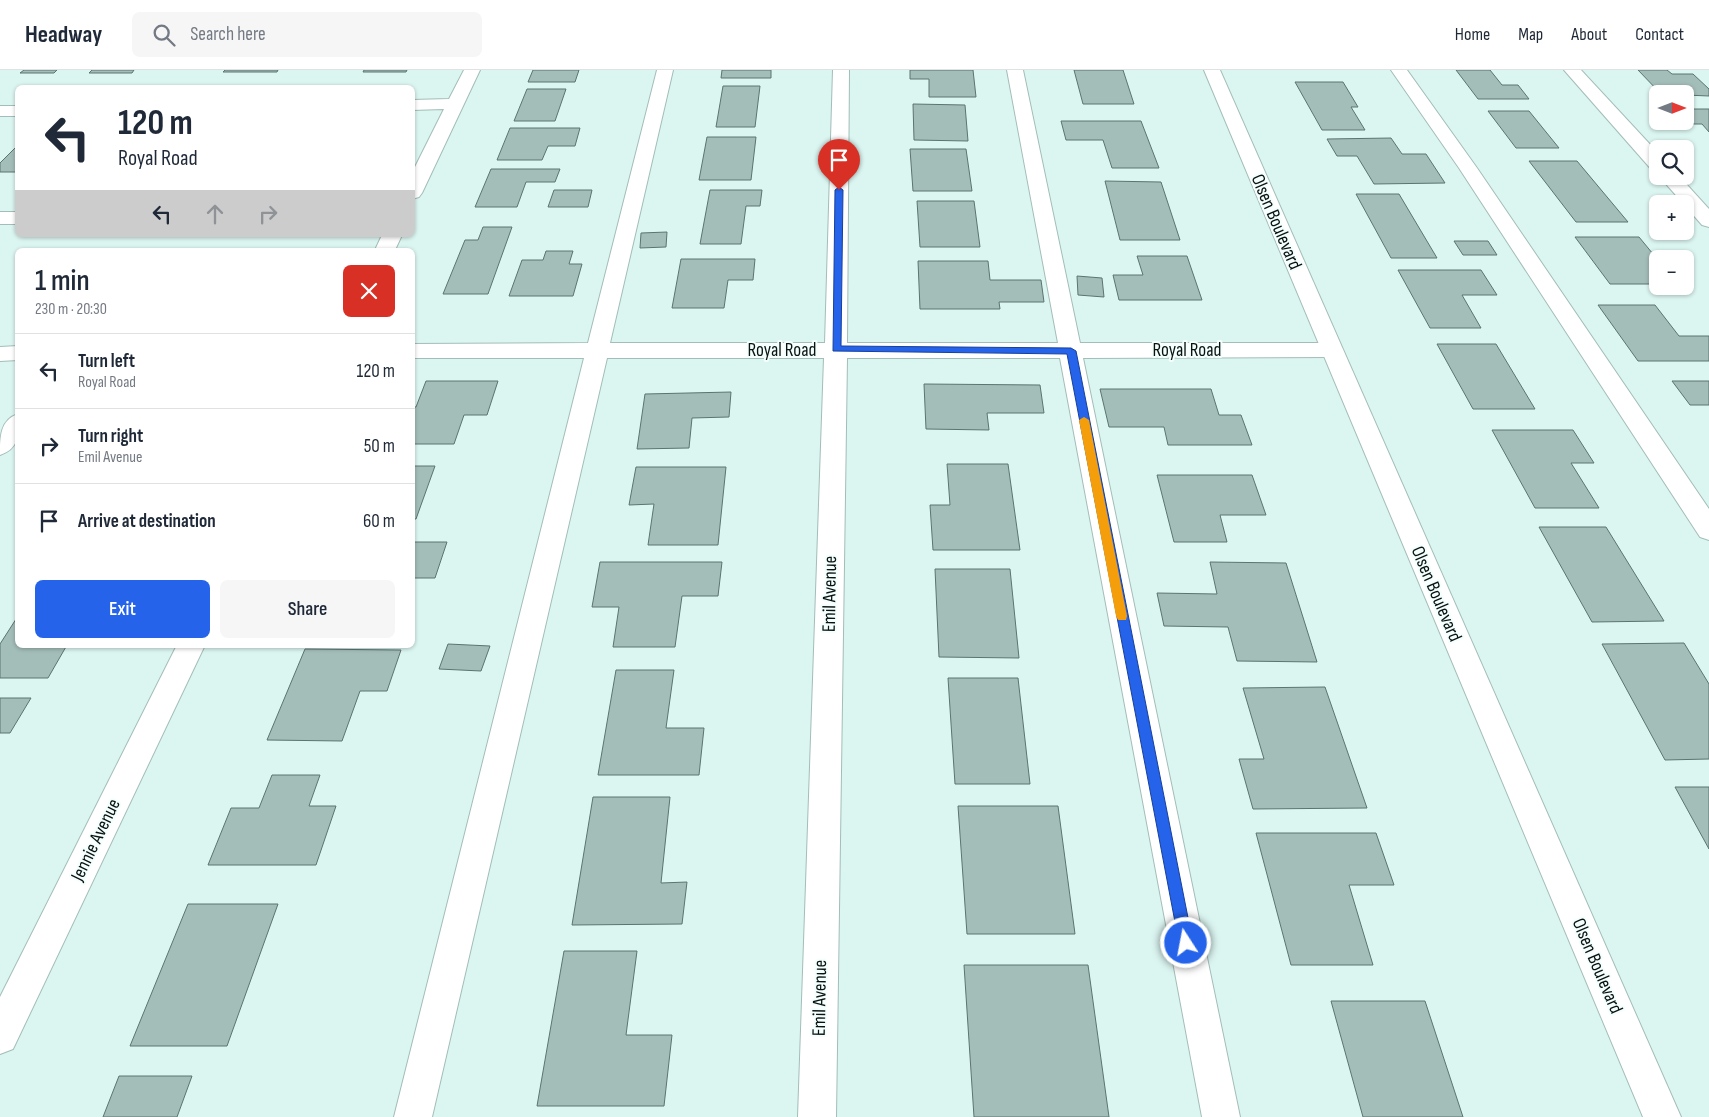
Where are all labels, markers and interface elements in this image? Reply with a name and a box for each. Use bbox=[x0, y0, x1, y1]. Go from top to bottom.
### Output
search box bbox=[132, 12, 482, 57]
text: Headway bbox=[25, 20, 102, 49]
icon: search bbox=[150, 21, 178, 49]
text: Search here bbox=[190, 23, 266, 46]
text: Home bbox=[1455, 24, 1490, 45]
text: Map bbox=[1518, 24, 1543, 45]
text: About bbox=[1571, 24, 1607, 45]
text: Contact bbox=[1635, 24, 1684, 45]
north arrow bbox=[1649, 85, 1694, 130]
map controls bbox=[1649, 85, 1694, 295]
text: 120 m bbox=[118, 102, 193, 145]
icon: left bbox=[35, 105, 100, 170]
pin bbox=[818, 139, 860, 190]
button: search bbox=[1649, 140, 1694, 185]
text: Royal Road bbox=[118, 145, 198, 172]
icon: arrive bbox=[825, 146, 853, 174]
street label: Olsen Boulevard bbox=[1246, 171, 1306, 273]
button: + bbox=[1649, 195, 1694, 240]
icon: left bbox=[148, 200, 176, 228]
icon: ahead bbox=[201, 200, 229, 228]
icon: right bbox=[254, 200, 282, 228]
button: − bbox=[1649, 250, 1694, 295]
text: 1 min bbox=[35, 263, 90, 299]
button: close bbox=[343, 265, 395, 317]
text: 230 m · 20:30 bbox=[35, 300, 107, 319]
street label: Royal Road bbox=[748, 339, 816, 362]
street label: Royal Road bbox=[1153, 339, 1221, 362]
text: Turn left bbox=[78, 350, 135, 373]
icon: left bbox=[35, 357, 63, 385]
text: 120 m bbox=[357, 360, 395, 383]
text: Royal Road bbox=[78, 373, 136, 392]
text: Turn right bbox=[78, 425, 143, 448]
icon: right bbox=[35, 432, 63, 460]
text: 50 m bbox=[364, 435, 395, 458]
text: Emil Avenue bbox=[78, 448, 142, 467]
icon: arrive bbox=[35, 507, 63, 535]
text: Arrive at destination bbox=[78, 510, 216, 533]
text: 60 m bbox=[363, 510, 395, 533]
street label: Olsen Boulevard bbox=[1406, 543, 1466, 645]
street label: Emil Avenue bbox=[818, 556, 842, 632]
button: Exit bbox=[35, 580, 210, 638]
button: Share bbox=[220, 580, 395, 638]
street label: Jennie Avenue bbox=[66, 795, 126, 886]
street label: Olsen Boulevard bbox=[1567, 915, 1627, 1017]
position arrow bbox=[1159, 916, 1211, 968]
street label: Emil Avenue bbox=[808, 960, 832, 1036]

